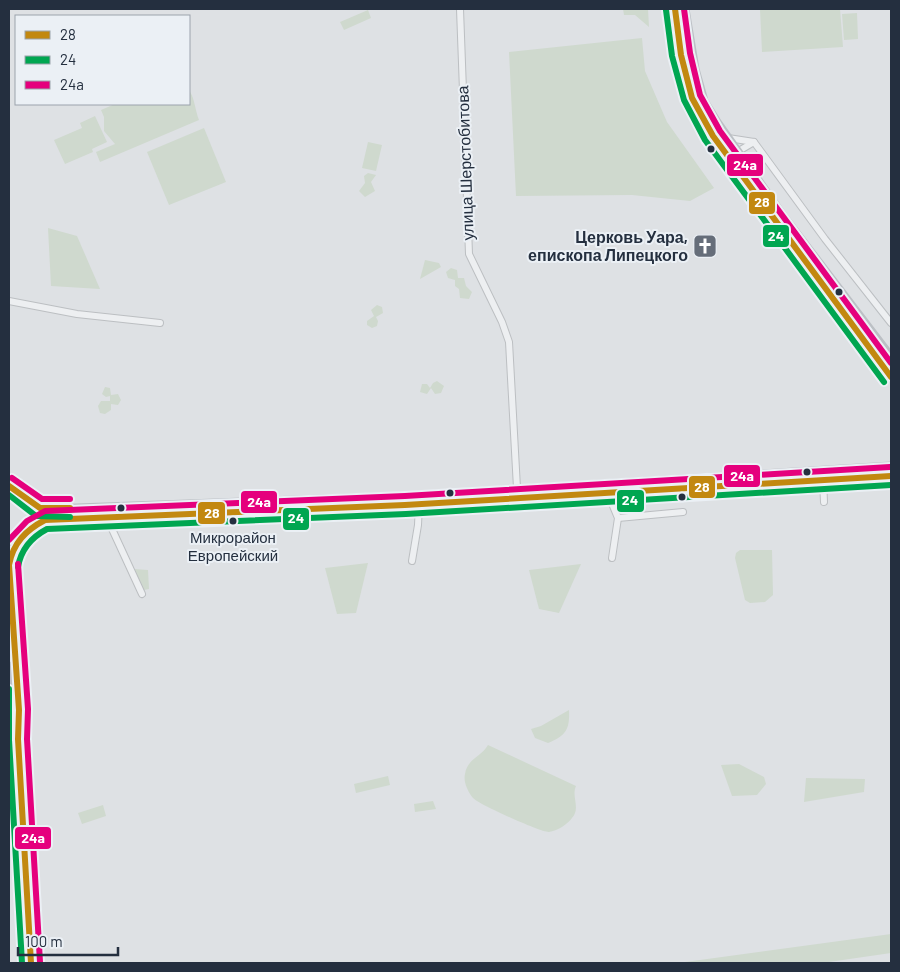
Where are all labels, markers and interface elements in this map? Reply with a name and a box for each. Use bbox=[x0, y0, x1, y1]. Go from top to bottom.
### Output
legend bbox=[15, 15, 190, 105]
text: 28 bbox=[60, 25, 76, 43]
text: 24 bbox=[60, 50, 76, 68]
text: 24a bbox=[60, 75, 84, 93]
street label: улица Шерстобитова bbox=[452, 85, 477, 241]
unlabelled marker bbox=[706, 144, 716, 154]
line badge: 24a bbox=[726, 153, 764, 177]
text: 24a bbox=[733, 156, 757, 173]
line badge: 28 bbox=[748, 191, 776, 215]
text: 28 bbox=[754, 193, 770, 210]
line badge: 24 bbox=[762, 224, 790, 248]
place label: Церковь Уара, епископа Липецкого bbox=[528, 227, 688, 264]
text: 24 bbox=[768, 227, 784, 244]
church icon: Церковь Уара, епископа Липецкого bbox=[692, 233, 718, 259]
unlabelled marker bbox=[834, 287, 844, 297]
line badge: 24a bbox=[723, 464, 761, 488]
text: 24a bbox=[730, 467, 754, 484]
unlabelled marker bbox=[802, 467, 812, 477]
line badge: 28 bbox=[688, 475, 716, 499]
text: 28 bbox=[694, 478, 710, 495]
unlabelled marker bbox=[445, 488, 455, 498]
line badge: 24 bbox=[616, 489, 645, 513]
line badge: 24a bbox=[240, 490, 278, 514]
text: 24 bbox=[622, 491, 638, 508]
unlabelled marker bbox=[677, 492, 687, 502]
text: 24a bbox=[247, 493, 271, 510]
line badge: 28 bbox=[197, 501, 226, 525]
unlabelled marker bbox=[116, 503, 126, 513]
text: 28 bbox=[204, 504, 220, 521]
line badge: 24 bbox=[282, 507, 310, 531]
text: 24 bbox=[288, 509, 304, 526]
marker: Микрорайон Европейский bbox=[228, 516, 238, 526]
place label: Микрорайон Европейский bbox=[188, 528, 278, 564]
line badge: 24a bbox=[14, 826, 52, 850]
text: 24a bbox=[21, 829, 45, 846]
scale bar bbox=[18, 924, 118, 956]
text: 100 m bbox=[25, 932, 63, 950]

